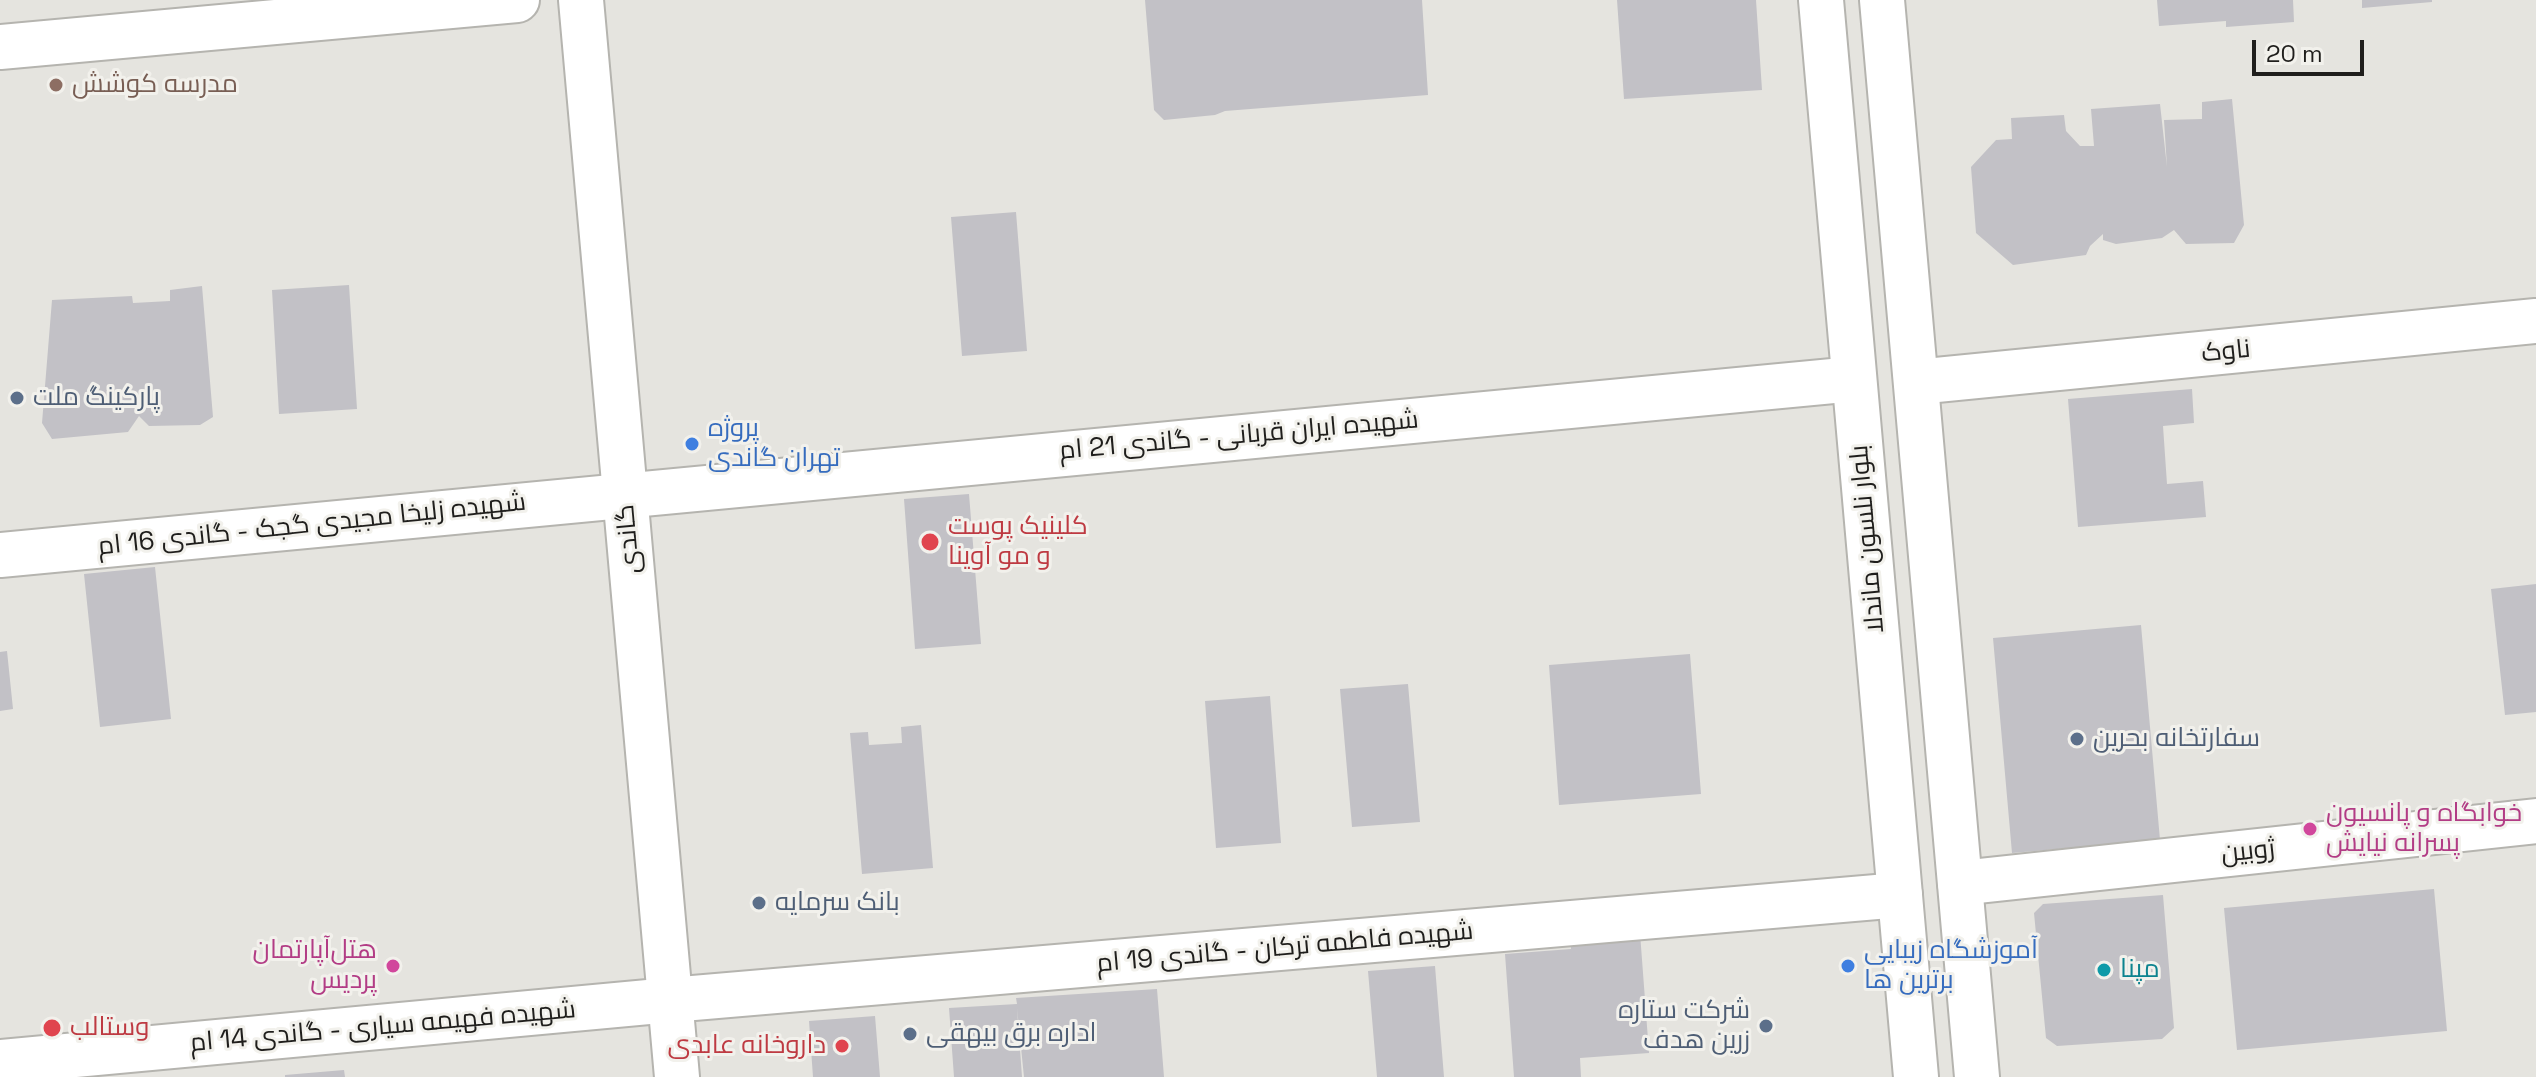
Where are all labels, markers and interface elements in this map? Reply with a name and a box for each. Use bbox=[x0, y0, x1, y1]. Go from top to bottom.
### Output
scale bar bbox=[2256, 24, 2368, 74]
text: 20 m bbox=[2266, 38, 2323, 69]
place label: مدرسه کوشش bbox=[72, 69, 238, 101]
marker: مدرسه کوشش bbox=[47, 76, 65, 94]
street label: ناوک bbox=[2200, 334, 2252, 370]
place label: پارکینگ ملت bbox=[33, 382, 160, 414]
marker: پارکینگ ملت bbox=[8, 389, 26, 407]
street label: شهیده ایران قربانی - گاندی 21 ام bbox=[1058, 405, 1420, 467]
place label: پروژه تهران گاندی bbox=[708, 413, 840, 474]
marker: پروژه تهران گاندی bbox=[683, 435, 701, 453]
street label: بلوار نلسون ماندلا bbox=[1844, 444, 1892, 634]
street label: شهیده زلیخا مجیدی گجک - گاندی 16 ام bbox=[97, 487, 527, 563]
street label: گاندی bbox=[610, 503, 648, 575]
place label: کلینیک پوست و مو آوینا bbox=[948, 511, 1088, 572]
marker: کلینیک پوست و مو آوینا bbox=[919, 531, 941, 553]
place label: سفارتخانه بحرین bbox=[2093, 723, 2260, 755]
marker: سفارتخانه بحرین bbox=[2068, 730, 2086, 748]
place label: خوابگاه و پانسیون پسرانه نیایش bbox=[2326, 798, 2522, 860]
marker: خوابگاه و پانسیون پسرانه نیایش bbox=[2301, 820, 2319, 838]
street label: ژوبین bbox=[2220, 834, 2276, 870]
place label: بانک سرمایه bbox=[775, 887, 900, 919]
marker: بانک سرمایه bbox=[750, 894, 768, 912]
street label: شهیده فاطمه ترکان - گاندی 19 ام bbox=[1095, 916, 1475, 980]
place label: هتل‌آپارتمان پردیس bbox=[253, 935, 377, 996]
place label: آموزشگاه زیبایی برترین ها bbox=[1864, 935, 2038, 996]
place label: مپنا bbox=[2120, 954, 2160, 986]
marker: هتل‌آپارتمان پردیس bbox=[384, 957, 402, 975]
marker: آموزشگاه زیبایی برترین ها bbox=[1839, 957, 1857, 975]
marker: مپنا bbox=[2095, 961, 2113, 979]
street label: شهیده فهیمه سیاری - گاندی 14 ام bbox=[189, 995, 577, 1059]
place label: شرکت ستاره زرین هدف bbox=[1618, 995, 1750, 1056]
place label: وستالب bbox=[70, 1012, 149, 1044]
marker: وستالب bbox=[41, 1017, 63, 1039]
marker: شرکت ستاره زرین هدف bbox=[1757, 1017, 1775, 1035]
place label: اداره برق بیهقی bbox=[926, 1018, 1096, 1050]
marker: اداره برق بیهقی bbox=[901, 1025, 919, 1043]
place label: داروخانه عابدی bbox=[667, 1030, 826, 1062]
marker: داروخانه عابدی bbox=[833, 1037, 851, 1055]

